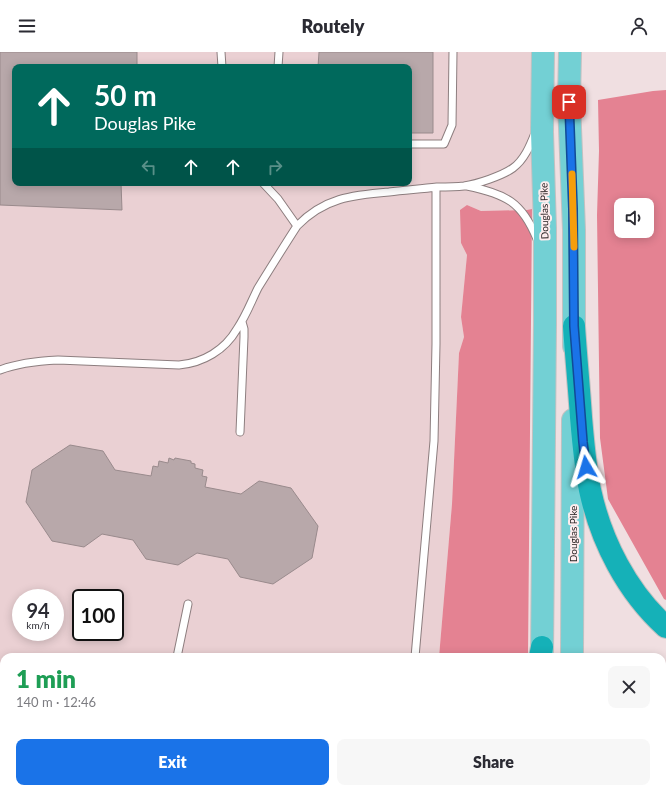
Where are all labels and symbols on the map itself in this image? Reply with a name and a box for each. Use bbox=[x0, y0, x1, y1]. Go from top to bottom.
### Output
pin bbox=[552, 85, 586, 119]
street label: Douglas Pike bbox=[538, 183, 550, 239]
position arrow bbox=[565, 446, 607, 488]
street label: Douglas Pike bbox=[567, 506, 579, 562]
speed limit sign: 100 bbox=[72, 589, 124, 641]

